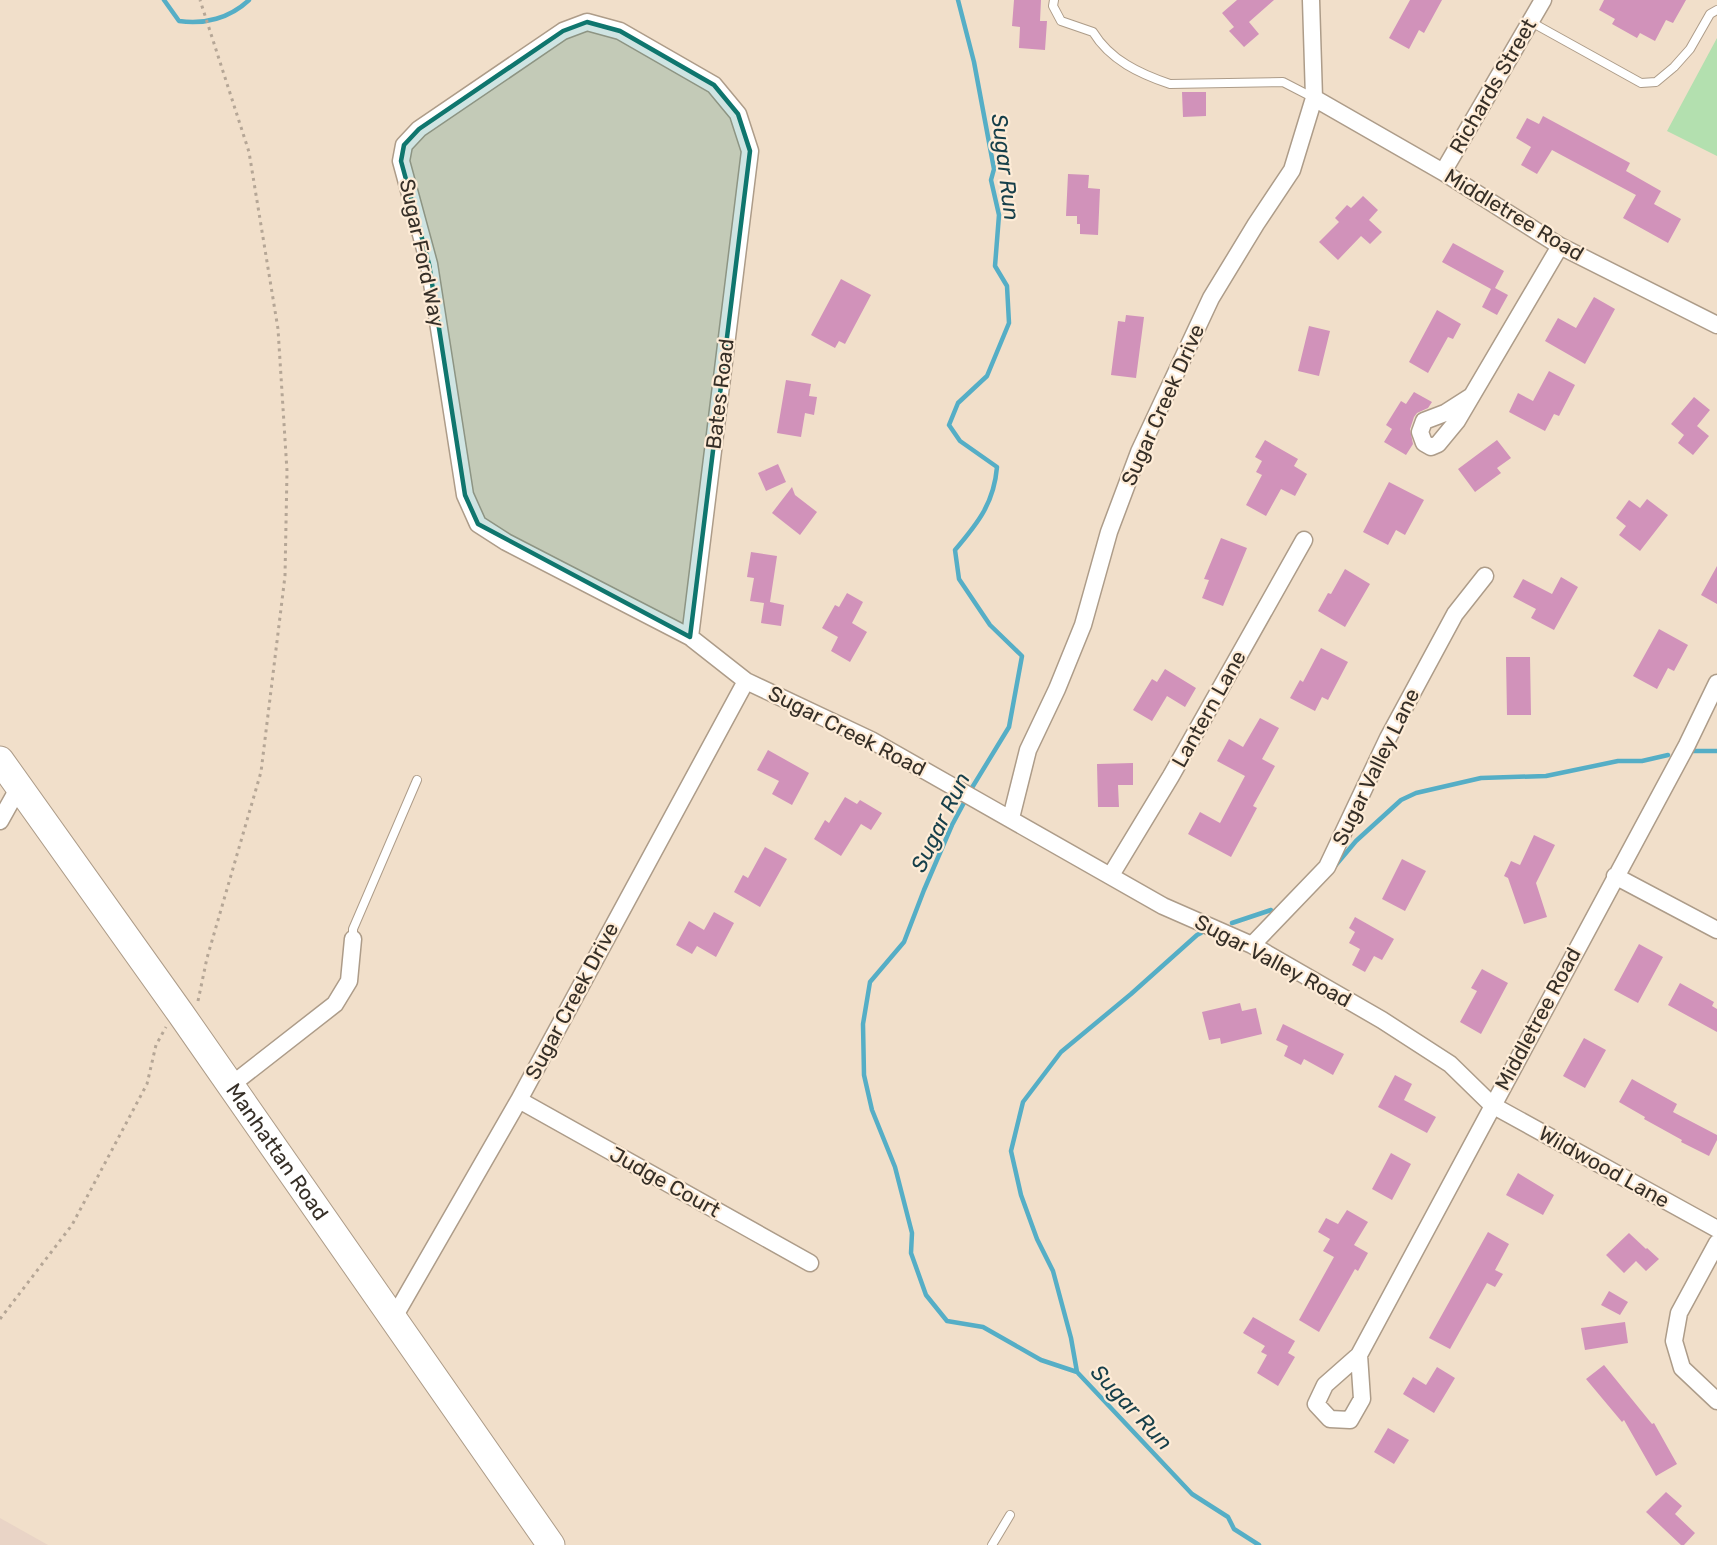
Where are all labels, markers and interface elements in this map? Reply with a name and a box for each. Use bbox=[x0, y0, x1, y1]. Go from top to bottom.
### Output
street label: Richards Street bbox=[1444, 14, 1541, 158]
water label: Sugar Run bbox=[986, 112, 1025, 222]
street label: Middletree Road bbox=[1440, 163, 1588, 266]
street label: Sugar Ford Way bbox=[395, 176, 450, 330]
street label: Sugar Creek Drive bbox=[1116, 320, 1209, 489]
street label: Bates Road bbox=[700, 337, 739, 451]
street label: Lantern Lane bbox=[1166, 646, 1251, 772]
street label: Sugar Creek Road bbox=[764, 680, 930, 781]
street label: Sugar Valley Lane bbox=[1327, 684, 1424, 849]
water label: Sugar Run bbox=[905, 768, 976, 876]
street label: Sugar Valley Road bbox=[1191, 909, 1356, 1012]
street label: Sugar Creek Drive bbox=[520, 918, 623, 1083]
street label: Middletree Road bbox=[1489, 943, 1586, 1094]
street label: Manhattan Road bbox=[221, 1078, 334, 1225]
street label: Wildwood Lane bbox=[1534, 1120, 1674, 1213]
street label: Judge Court bbox=[606, 1141, 725, 1222]
water label: Sugar Run bbox=[1085, 1359, 1178, 1456]

